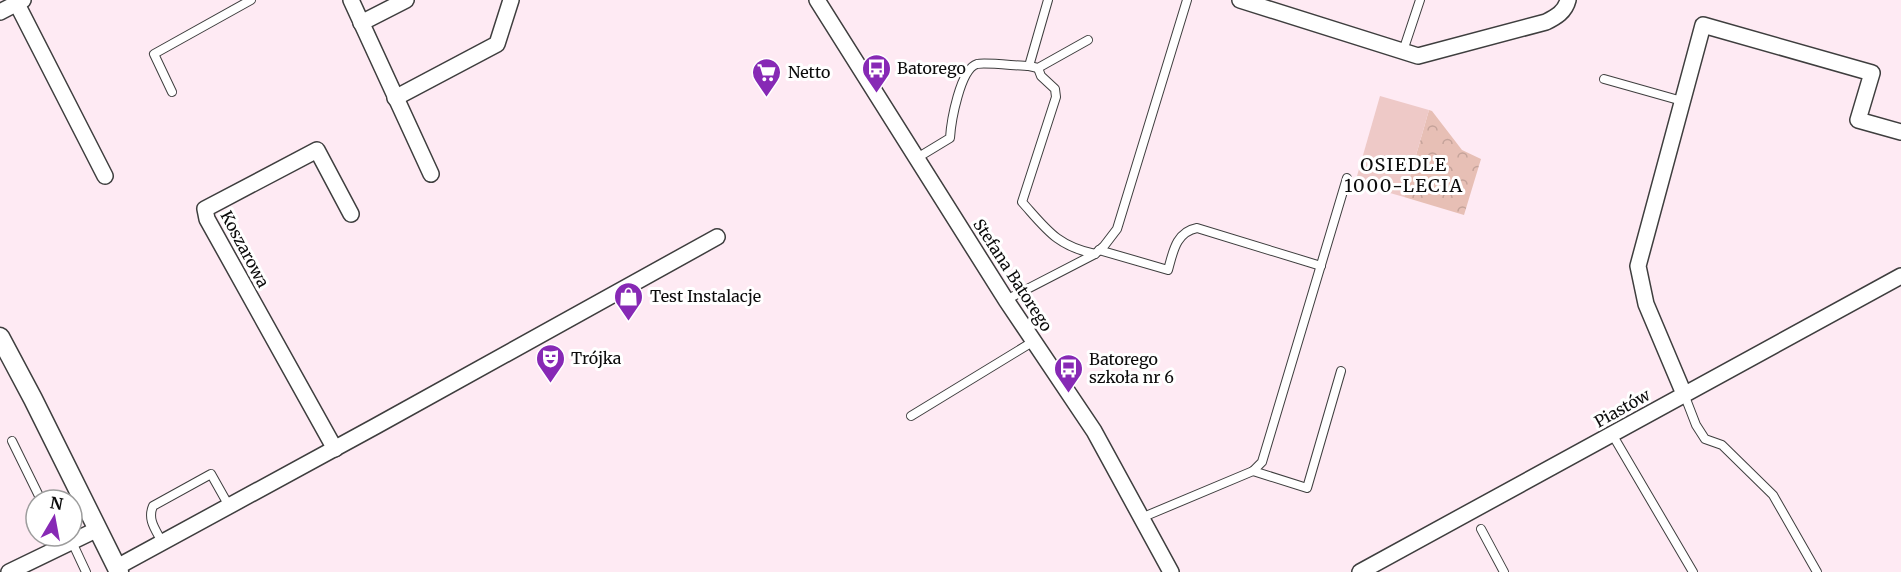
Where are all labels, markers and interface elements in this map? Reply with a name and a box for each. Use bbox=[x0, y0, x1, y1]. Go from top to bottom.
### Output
bus stop icon: Batorego bbox=[860, 52, 892, 94]
supermarket icon: Netto bbox=[751, 56, 783, 98]
place label: Batorego bbox=[897, 58, 966, 78]
place label: Netto bbox=[788, 62, 830, 82]
district label: OSIEDLE 1000-LECIA bbox=[1344, 153, 1464, 197]
street label: Koszarowa bbox=[216, 207, 274, 291]
street label: Stefana Batorego bbox=[969, 215, 1057, 335]
shop icon: Test Instalacje bbox=[613, 280, 645, 322]
place label: Test Instalacje bbox=[650, 286, 761, 306]
theatre icon: Trójka bbox=[534, 342, 566, 384]
place label: Trójka bbox=[571, 348, 622, 368]
place label: Batorego szkoła nr 6 bbox=[1089, 349, 1174, 387]
bus stop icon: Batorego szkoła nr 6 bbox=[1052, 352, 1084, 394]
street label: Piastów bbox=[1591, 384, 1654, 431]
north arrow bbox=[24, 488, 84, 548]
text: N bbox=[49, 492, 65, 514]

